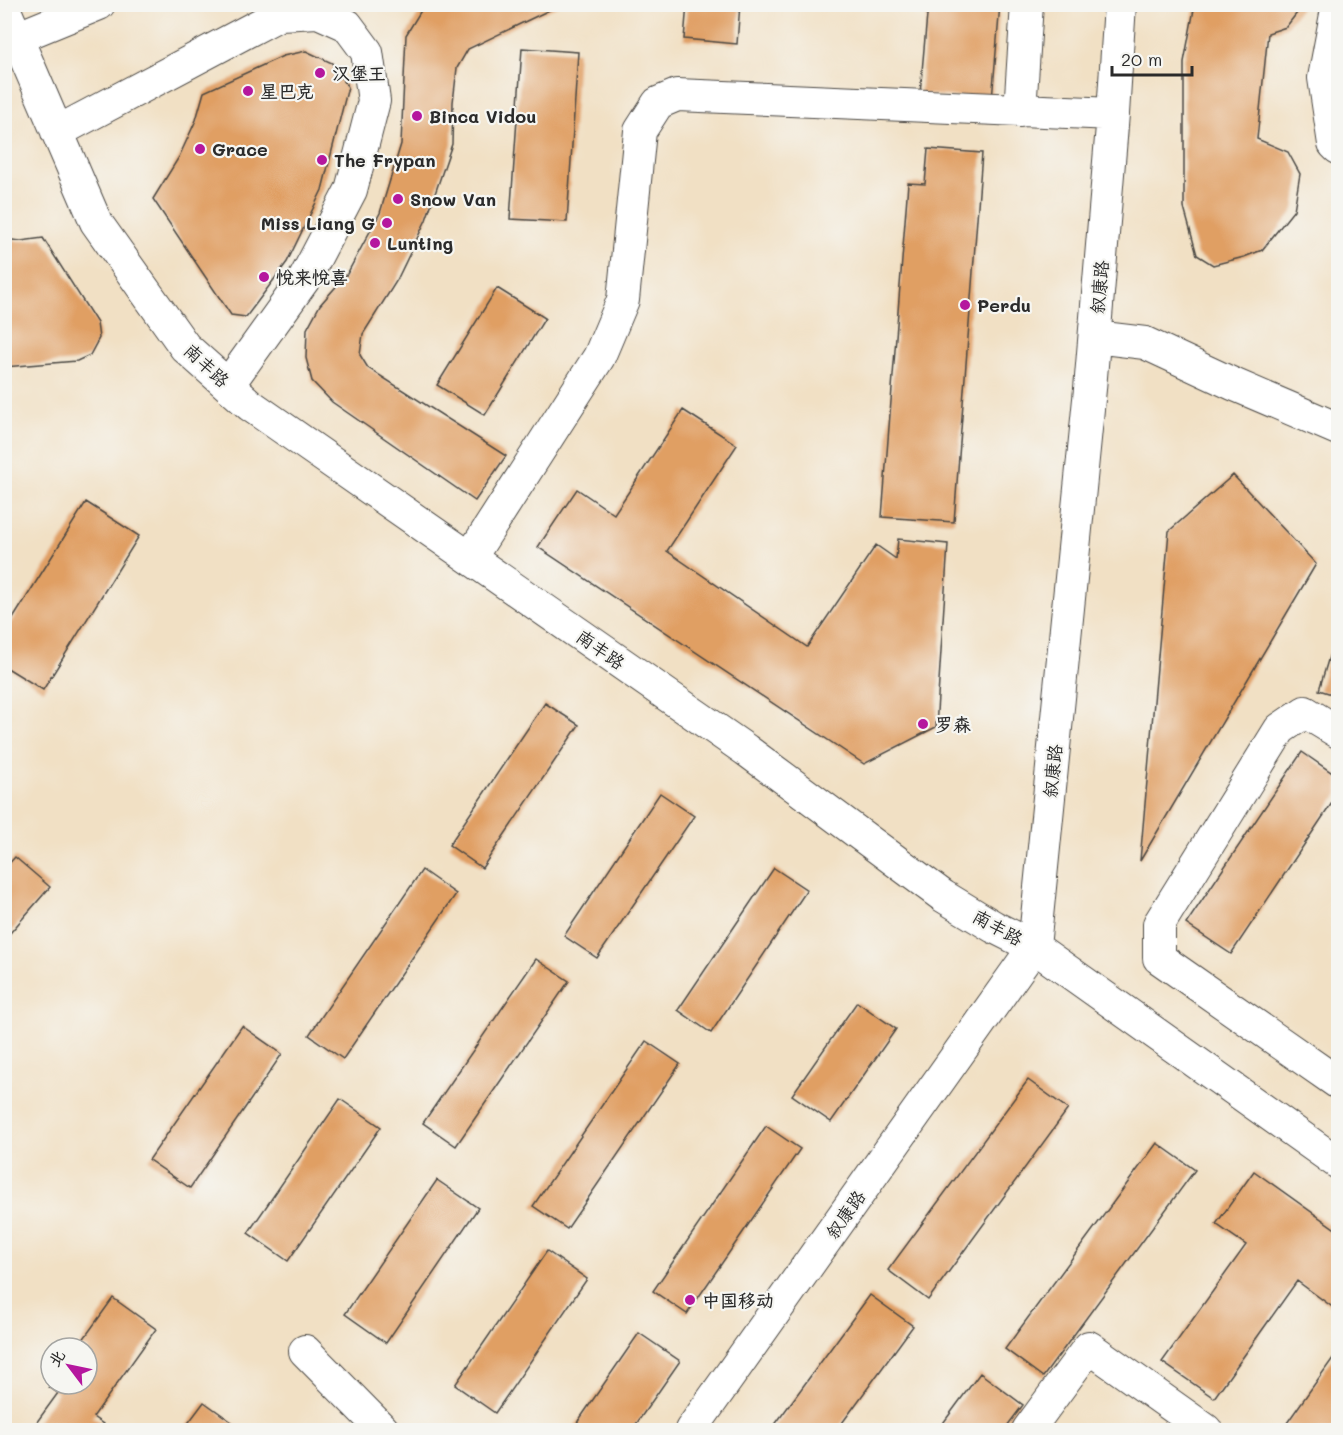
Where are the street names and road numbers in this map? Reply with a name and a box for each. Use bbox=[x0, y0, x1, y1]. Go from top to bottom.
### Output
street label: 叙康路 bbox=[1085, 259, 1113, 315]
street label: 南丰路 bbox=[179, 338, 235, 392]
street label: 南丰路 bbox=[572, 624, 630, 674]
street label: 叙康路 bbox=[1037, 743, 1067, 799]
street label: 南丰路 bbox=[969, 903, 1027, 951]
street label: 叙康路 bbox=[820, 1185, 870, 1243]

